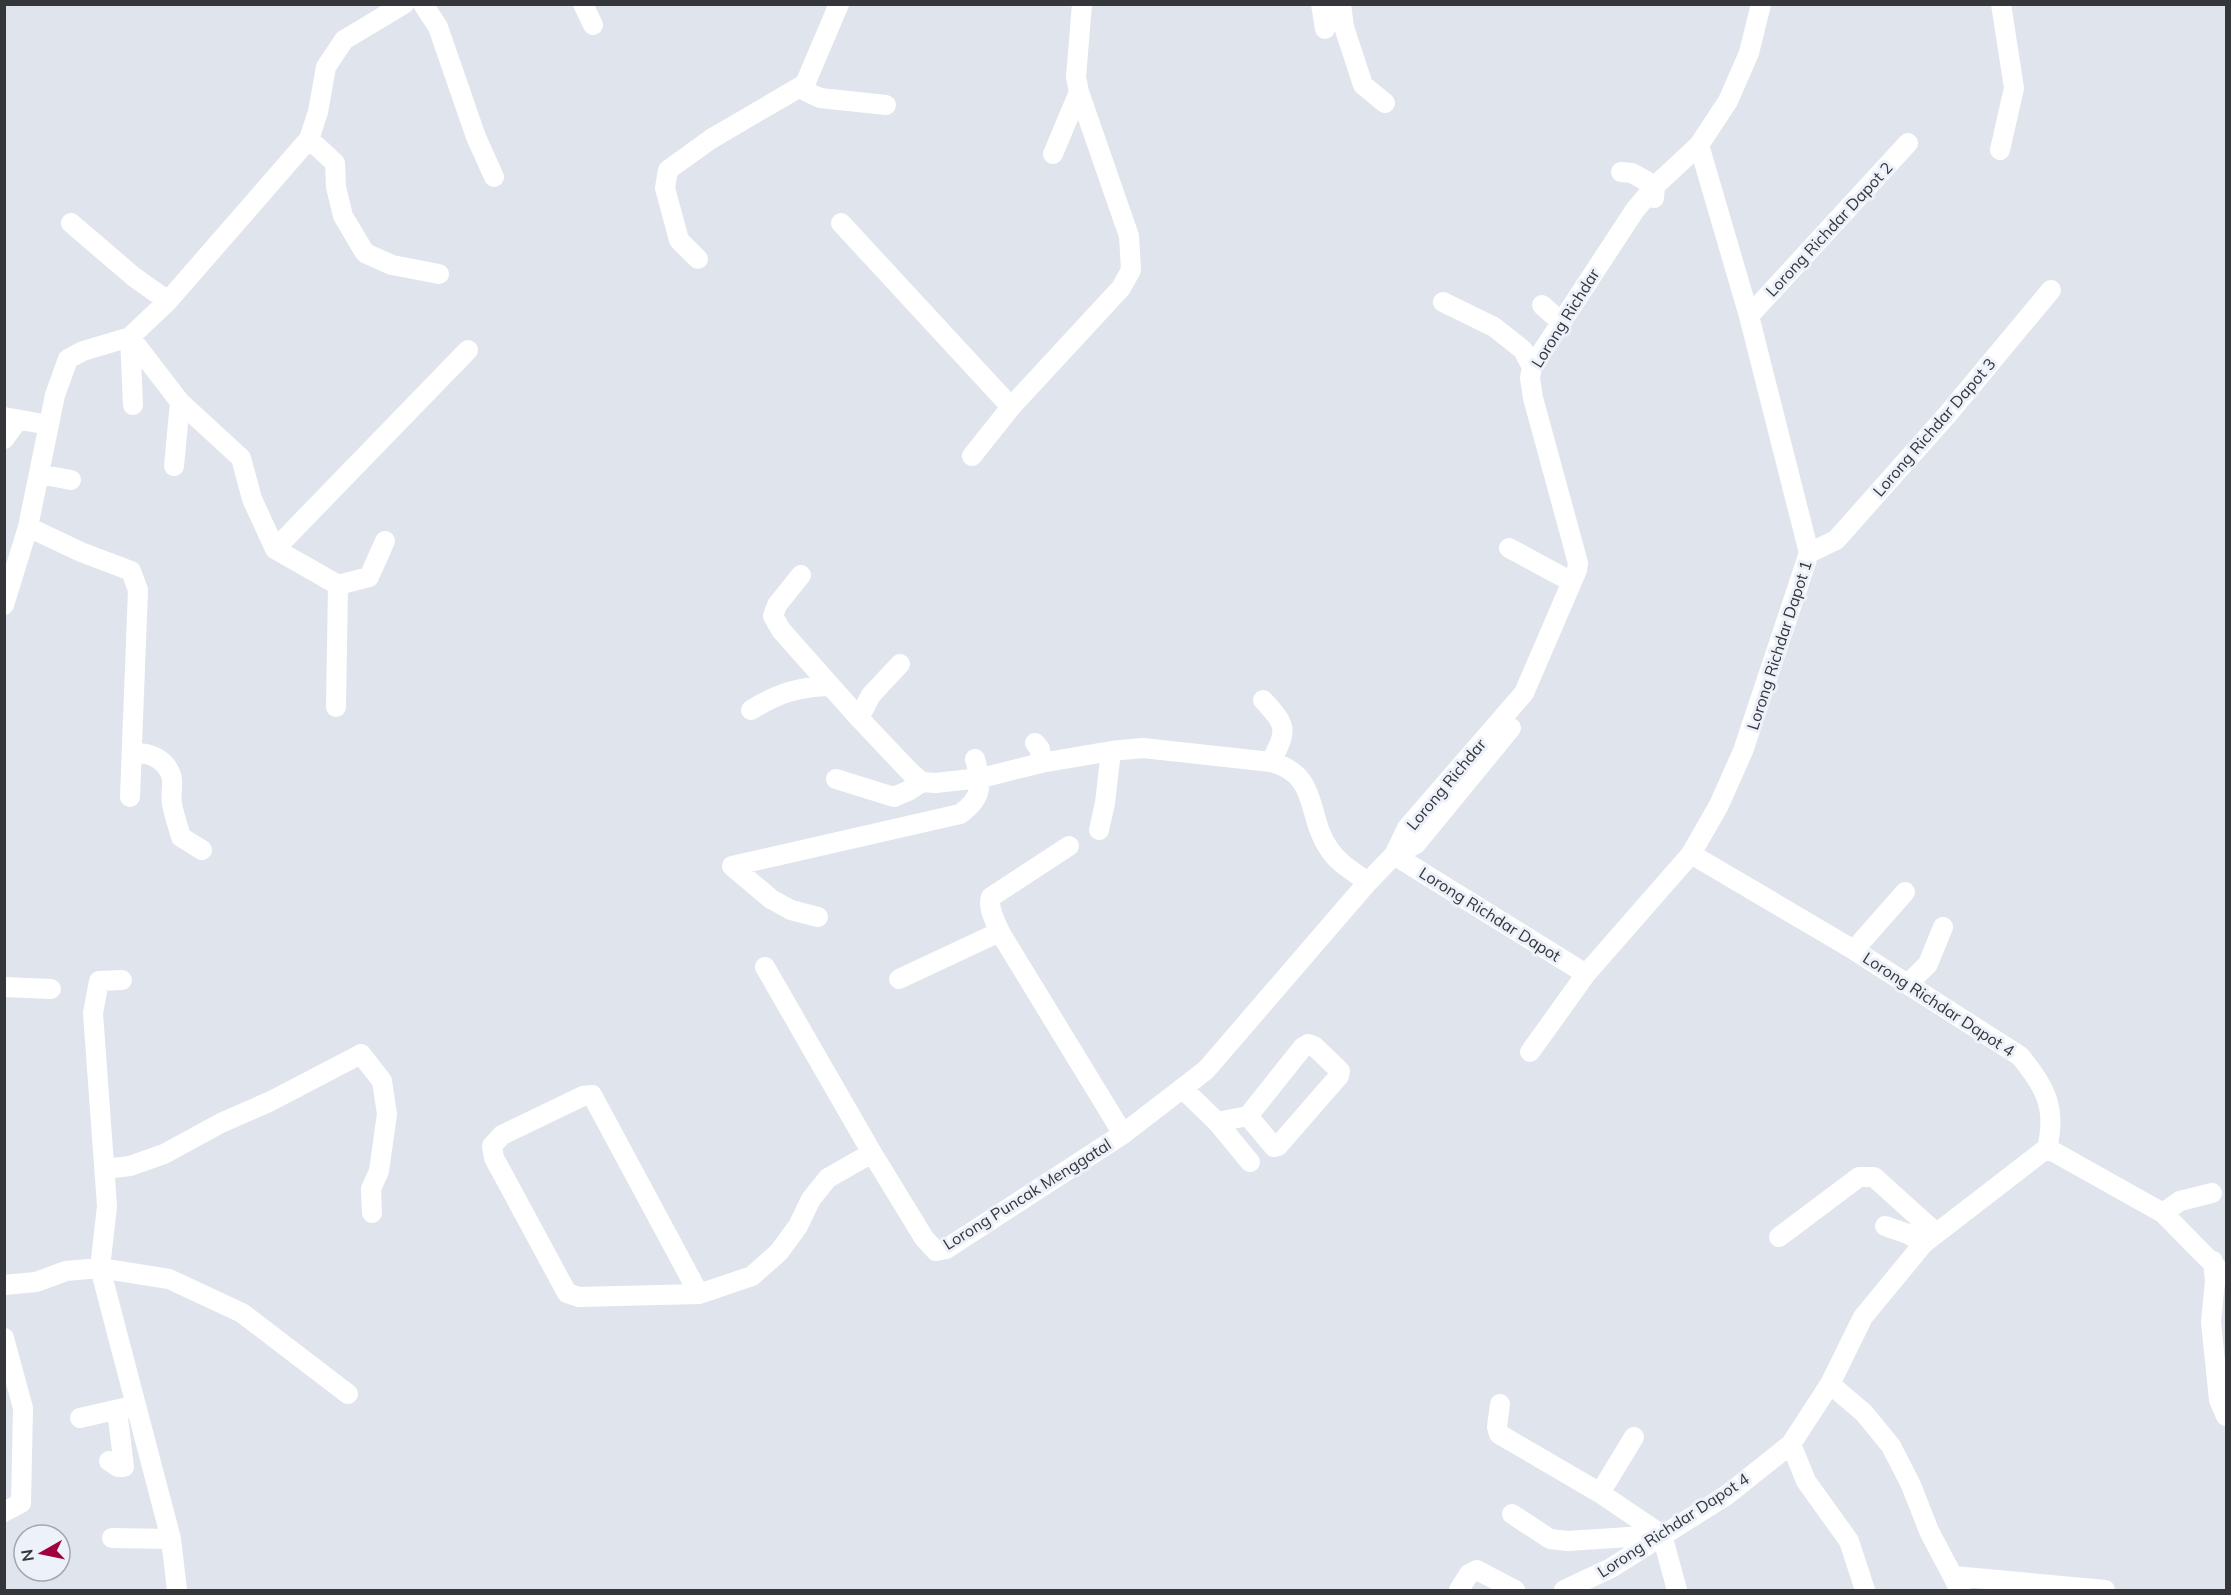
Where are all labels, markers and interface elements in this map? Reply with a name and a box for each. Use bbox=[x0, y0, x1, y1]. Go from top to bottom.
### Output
street label: Lorong Richdar Dapot 2 bbox=[1761, 158, 1897, 300]
street label: Lorong Richdar bbox=[1527, 265, 1604, 371]
street label: Lorong Richdar Dapot 3 bbox=[1868, 354, 2000, 500]
street label: Lorong Richdar Dapot 1 bbox=[1742, 558, 1816, 732]
street label: Lorong Richdar bbox=[1402, 734, 1490, 834]
street label: Lorong Richdar Dapot bbox=[1416, 862, 1565, 966]
street label: Lorong Richdar Dapot 4 bbox=[1859, 947, 2019, 1061]
street label: Lorong Puncak Menggatal bbox=[939, 1134, 1115, 1254]
street label: Lorong Richdar Dapot 4 bbox=[1593, 1468, 1753, 1582]
north arrow bbox=[12, 1523, 72, 1583]
text: N bbox=[16, 1548, 38, 1563]

